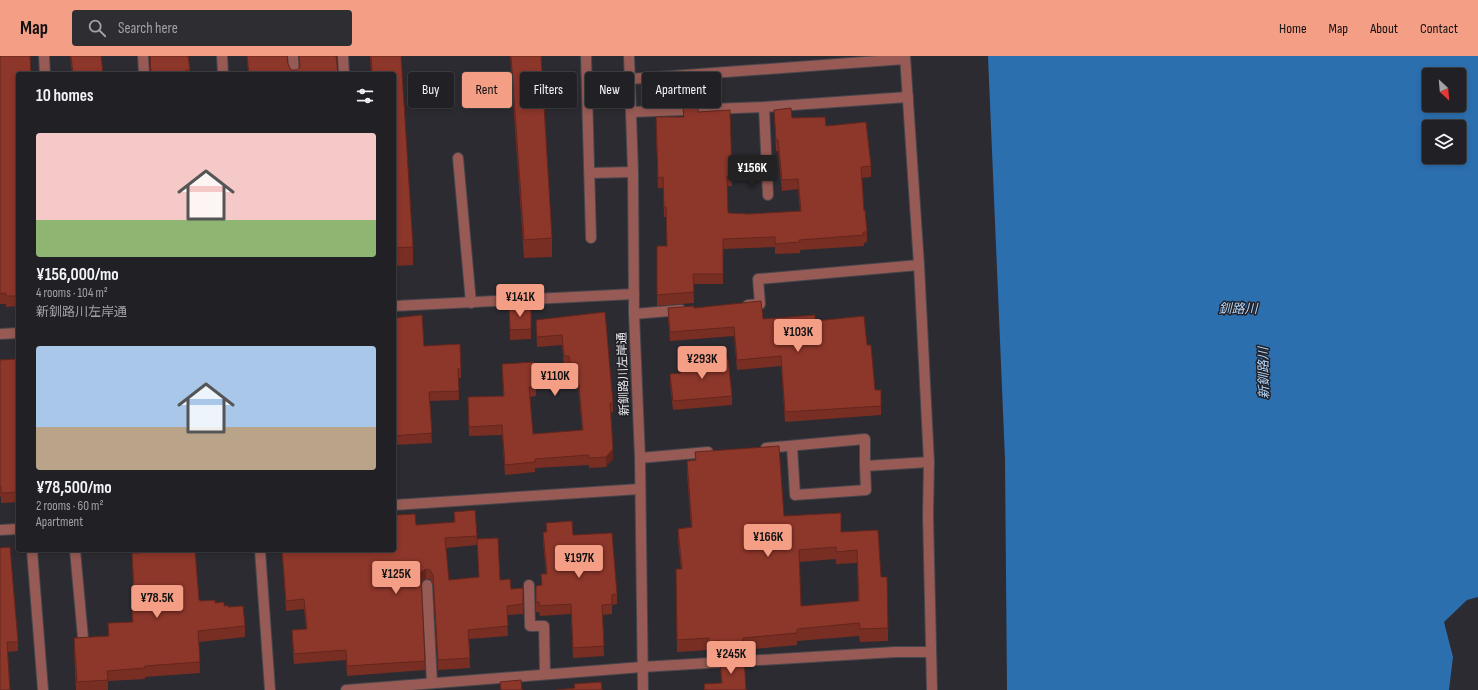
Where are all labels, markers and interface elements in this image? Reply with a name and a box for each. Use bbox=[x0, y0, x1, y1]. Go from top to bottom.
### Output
search box bbox=[72, 10, 352, 46]
text: Map bbox=[20, 17, 48, 40]
icon: search bbox=[86, 17, 108, 39]
text: Search here bbox=[118, 19, 178, 38]
text: Home bbox=[1279, 20, 1307, 37]
text: Map bbox=[1329, 20, 1348, 37]
text: About bbox=[1370, 20, 1398, 37]
text: Contact bbox=[1420, 20, 1458, 37]
north arrow bbox=[1422, 68, 1466, 112]
map controls bbox=[1422, 68, 1466, 164]
chip: Buy bbox=[408, 72, 454, 108]
chip: Rent bbox=[462, 72, 512, 108]
chip: Filters bbox=[520, 72, 577, 108]
chip: New bbox=[585, 72, 634, 108]
chip: Apartment bbox=[642, 72, 721, 108]
icon: filters bbox=[354, 85, 376, 107]
text: 10 homes bbox=[36, 86, 93, 106]
button: layers bbox=[1422, 120, 1466, 164]
pin: ¥156K bbox=[724, 155, 780, 189]
icon: home bbox=[170, 159, 242, 231]
text: ¥156K bbox=[737, 160, 767, 176]
text: ¥156,000/mo bbox=[36, 265, 119, 285]
pin: ¥141K bbox=[492, 284, 548, 318]
text: 4 rooms · 104 m² bbox=[36, 285, 108, 301]
text: ¥141K bbox=[505, 289, 535, 305]
water label: 釧路川 bbox=[1218, 301, 1259, 317]
text: 新釧路川左岸通 bbox=[36, 304, 127, 320]
pin: ¥103K bbox=[770, 319, 826, 353]
text: ¥103K bbox=[783, 324, 813, 340]
street label: 新釧路川左岸通 bbox=[615, 332, 632, 416]
water label: 新釧路川 bbox=[1256, 345, 1272, 399]
pin: ¥293K bbox=[674, 346, 730, 380]
text: ¥293K bbox=[687, 351, 717, 367]
pin: ¥110K bbox=[527, 363, 583, 397]
text: ¥110K bbox=[540, 368, 570, 384]
icon: home bbox=[170, 372, 242, 444]
text: ¥78,500/mo bbox=[36, 478, 112, 498]
text: 2 rooms · 60 m² bbox=[36, 498, 103, 514]
text: Apartment bbox=[36, 514, 83, 530]
pin: ¥166K bbox=[740, 524, 796, 558]
text: ¥166K bbox=[753, 529, 783, 545]
pin: ¥197K bbox=[551, 545, 607, 579]
text: ¥197K bbox=[564, 550, 594, 566]
pin: ¥125K bbox=[368, 561, 424, 595]
text: ¥125K bbox=[381, 566, 411, 582]
pin: ¥78.5K bbox=[124, 585, 190, 619]
text: ¥78.5K bbox=[140, 590, 174, 606]
pin: ¥245K bbox=[703, 641, 759, 675]
text: ¥245K bbox=[716, 646, 746, 662]

